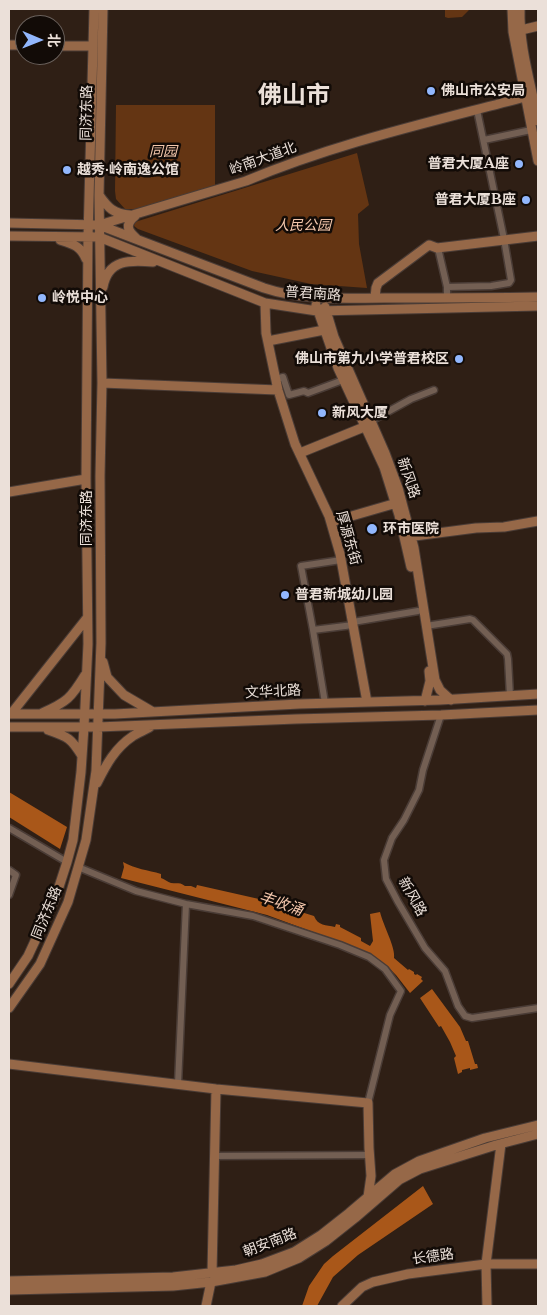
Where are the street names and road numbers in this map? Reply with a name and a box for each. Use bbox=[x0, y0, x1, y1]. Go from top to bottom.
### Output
street label: 同济东路 bbox=[78, 85, 96, 141]
street label: 岭南大道北 bbox=[227, 139, 299, 179]
street label: 普君南路 bbox=[284, 284, 342, 304]
street label: 新风路 bbox=[393, 455, 423, 501]
street label: 同济东路 bbox=[79, 490, 95, 546]
street label: 厚源东街 bbox=[332, 509, 364, 567]
street label: 文华北路 bbox=[245, 682, 301, 702]
street label: 新风路 bbox=[394, 875, 430, 919]
street label: 同济东路 bbox=[29, 884, 65, 942]
street label: 朝安南路 bbox=[241, 1225, 299, 1261]
street label: 长德路 bbox=[411, 1246, 455, 1268]

